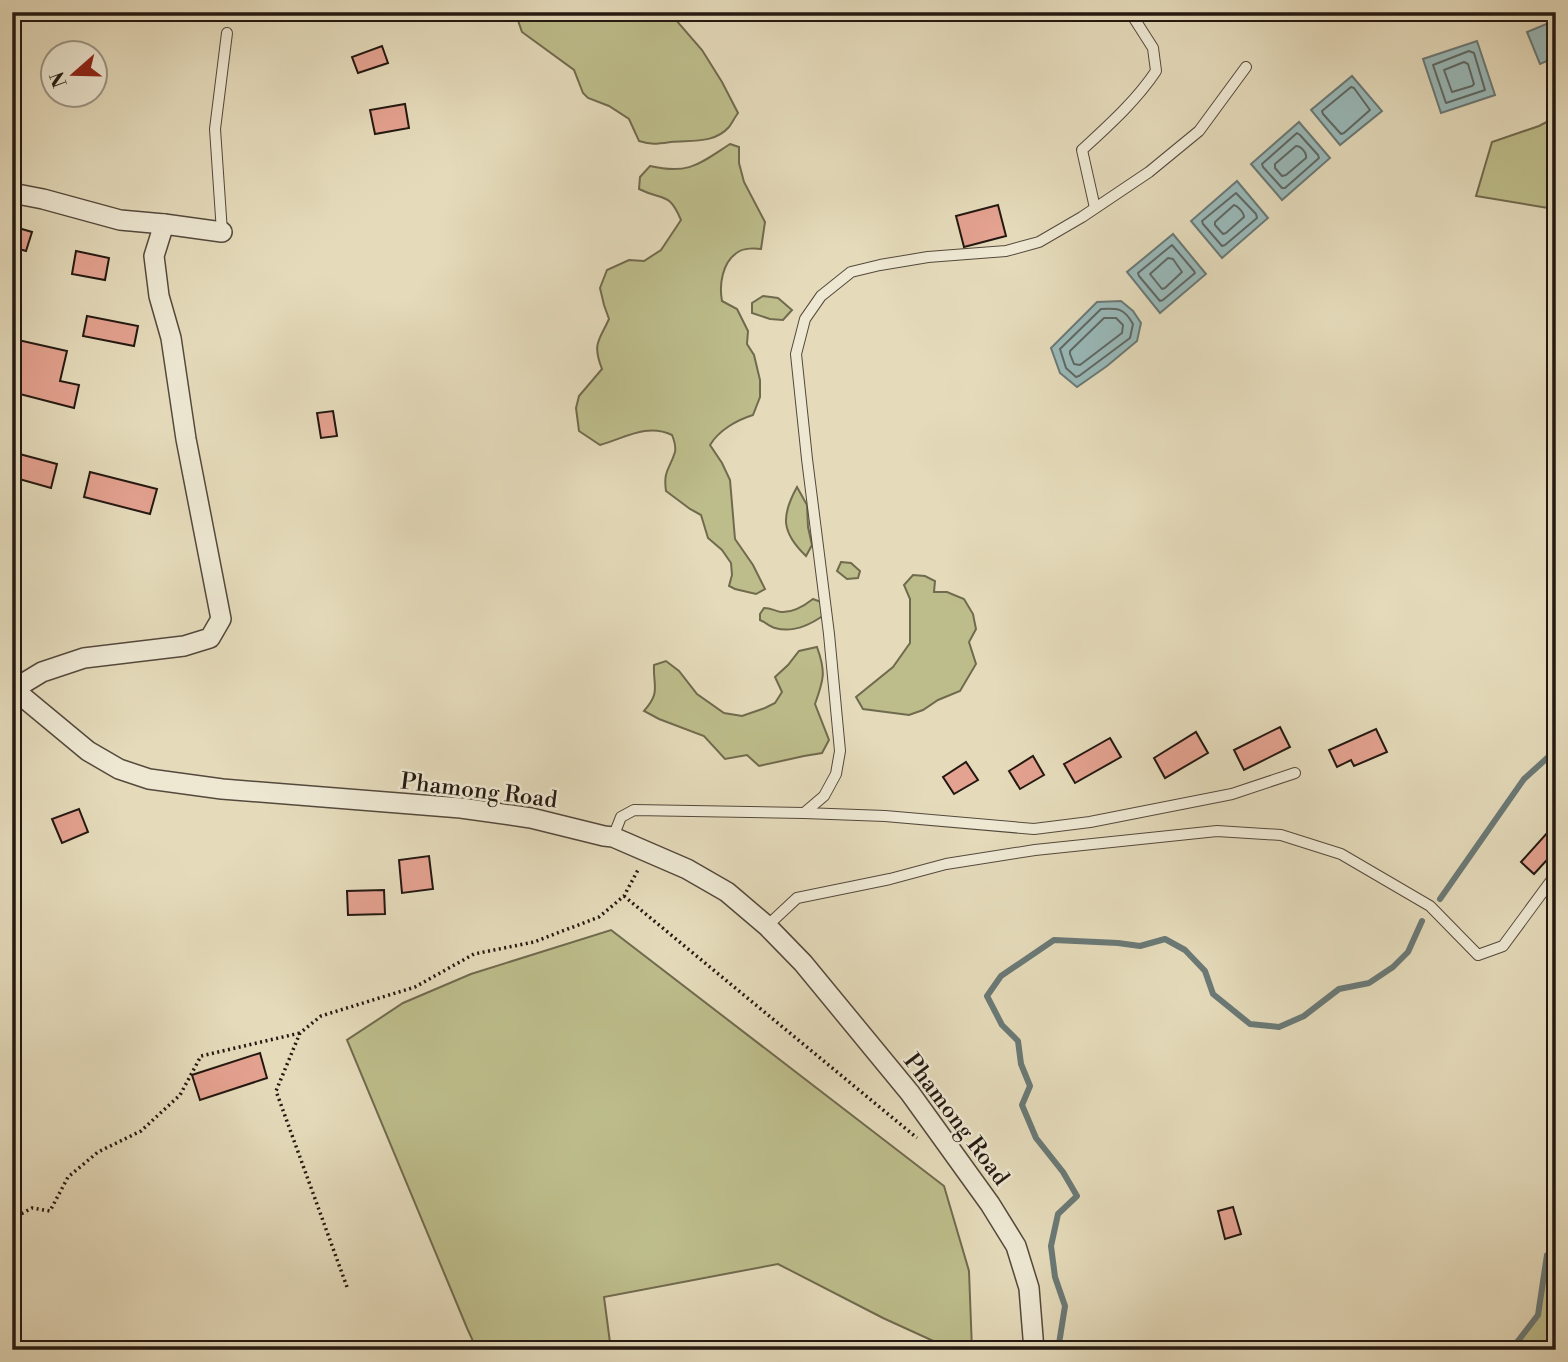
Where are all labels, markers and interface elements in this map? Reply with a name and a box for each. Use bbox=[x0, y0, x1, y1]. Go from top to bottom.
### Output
north arrow bbox=[38, 38, 108, 108]
text: N bbox=[45, 68, 73, 91]
street label: Phamong Road bbox=[399, 767, 559, 815]
street label: Phamong Road bbox=[898, 1048, 1015, 1191]

